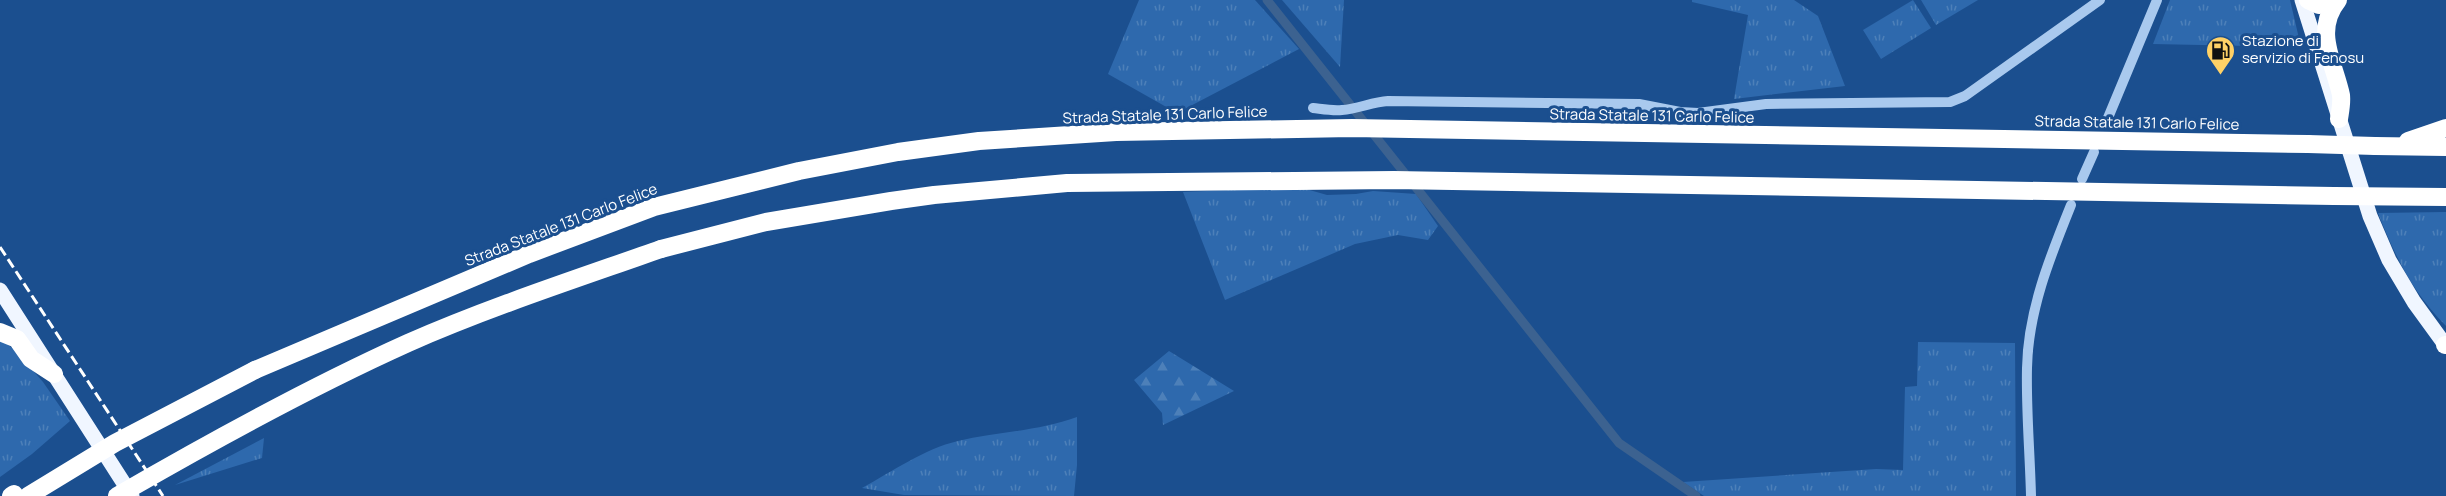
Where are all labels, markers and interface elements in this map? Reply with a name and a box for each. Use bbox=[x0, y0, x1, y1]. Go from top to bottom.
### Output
place label: Stazione di servizio di Fenosu bbox=[2242, 30, 2364, 68]
fuel station icon: Stazione di servizio di Fenosu bbox=[2205, 34, 2237, 76]
street label: Strada Statale 131 Carlo Felice bbox=[1062, 100, 1268, 129]
street label: Strada Statale 131 Carlo Felice bbox=[1549, 103, 1755, 128]
street label: Strada Statale 131 Carlo Felice bbox=[2034, 110, 2240, 135]
street label: Strada Statale 131 Carlo Felice bbox=[461, 178, 660, 271]

